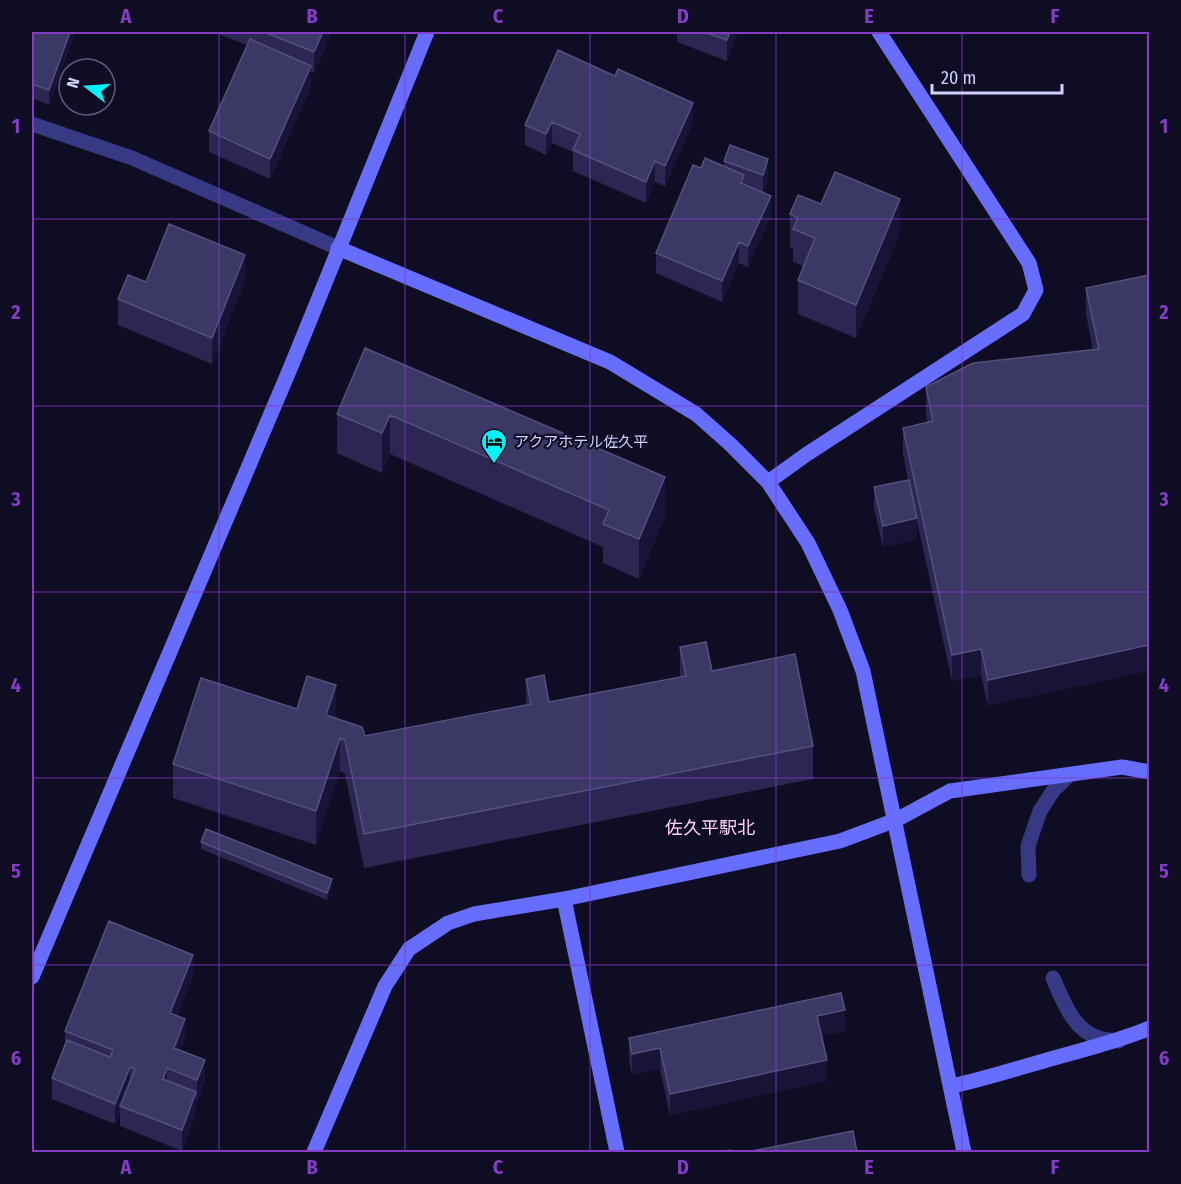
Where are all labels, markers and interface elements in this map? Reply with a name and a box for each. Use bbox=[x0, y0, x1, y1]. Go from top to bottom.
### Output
text: A bbox=[120, 4, 133, 28]
text: B bbox=[306, 4, 318, 28]
text: C bbox=[493, 4, 504, 28]
text: D bbox=[677, 4, 689, 28]
text: E bbox=[864, 4, 874, 28]
text: F bbox=[1051, 4, 1060, 28]
north arrow bbox=[57, 57, 117, 117]
scale bar bbox=[932, 57, 1062, 95]
text: 20 m bbox=[941, 67, 976, 89]
text: N bbox=[63, 75, 84, 90]
text: 1 bbox=[12, 114, 20, 138]
text: 1 bbox=[1160, 114, 1168, 138]
text: 2 bbox=[10, 300, 21, 324]
text: 2 bbox=[1158, 300, 1169, 324]
hotel icon: アクアホテル佐久平 bbox=[479, 427, 509, 465]
place label: アクアホテル佐久平 bbox=[514, 433, 648, 451]
text: 3 bbox=[10, 487, 21, 511]
text: 3 bbox=[1158, 487, 1169, 511]
text: 4 bbox=[11, 673, 21, 697]
text: 4 bbox=[1159, 673, 1169, 697]
district label: 佐久平駅北 bbox=[665, 817, 755, 839]
text: 5 bbox=[11, 859, 21, 883]
text: 5 bbox=[1159, 859, 1169, 883]
text: 6 bbox=[11, 1046, 21, 1070]
text: 6 bbox=[1159, 1046, 1169, 1070]
text: A bbox=[120, 1155, 133, 1179]
text: B bbox=[306, 1155, 318, 1179]
text: C bbox=[493, 1155, 504, 1179]
text: D bbox=[677, 1155, 689, 1179]
text: E bbox=[864, 1155, 874, 1179]
text: F bbox=[1051, 1155, 1060, 1179]

